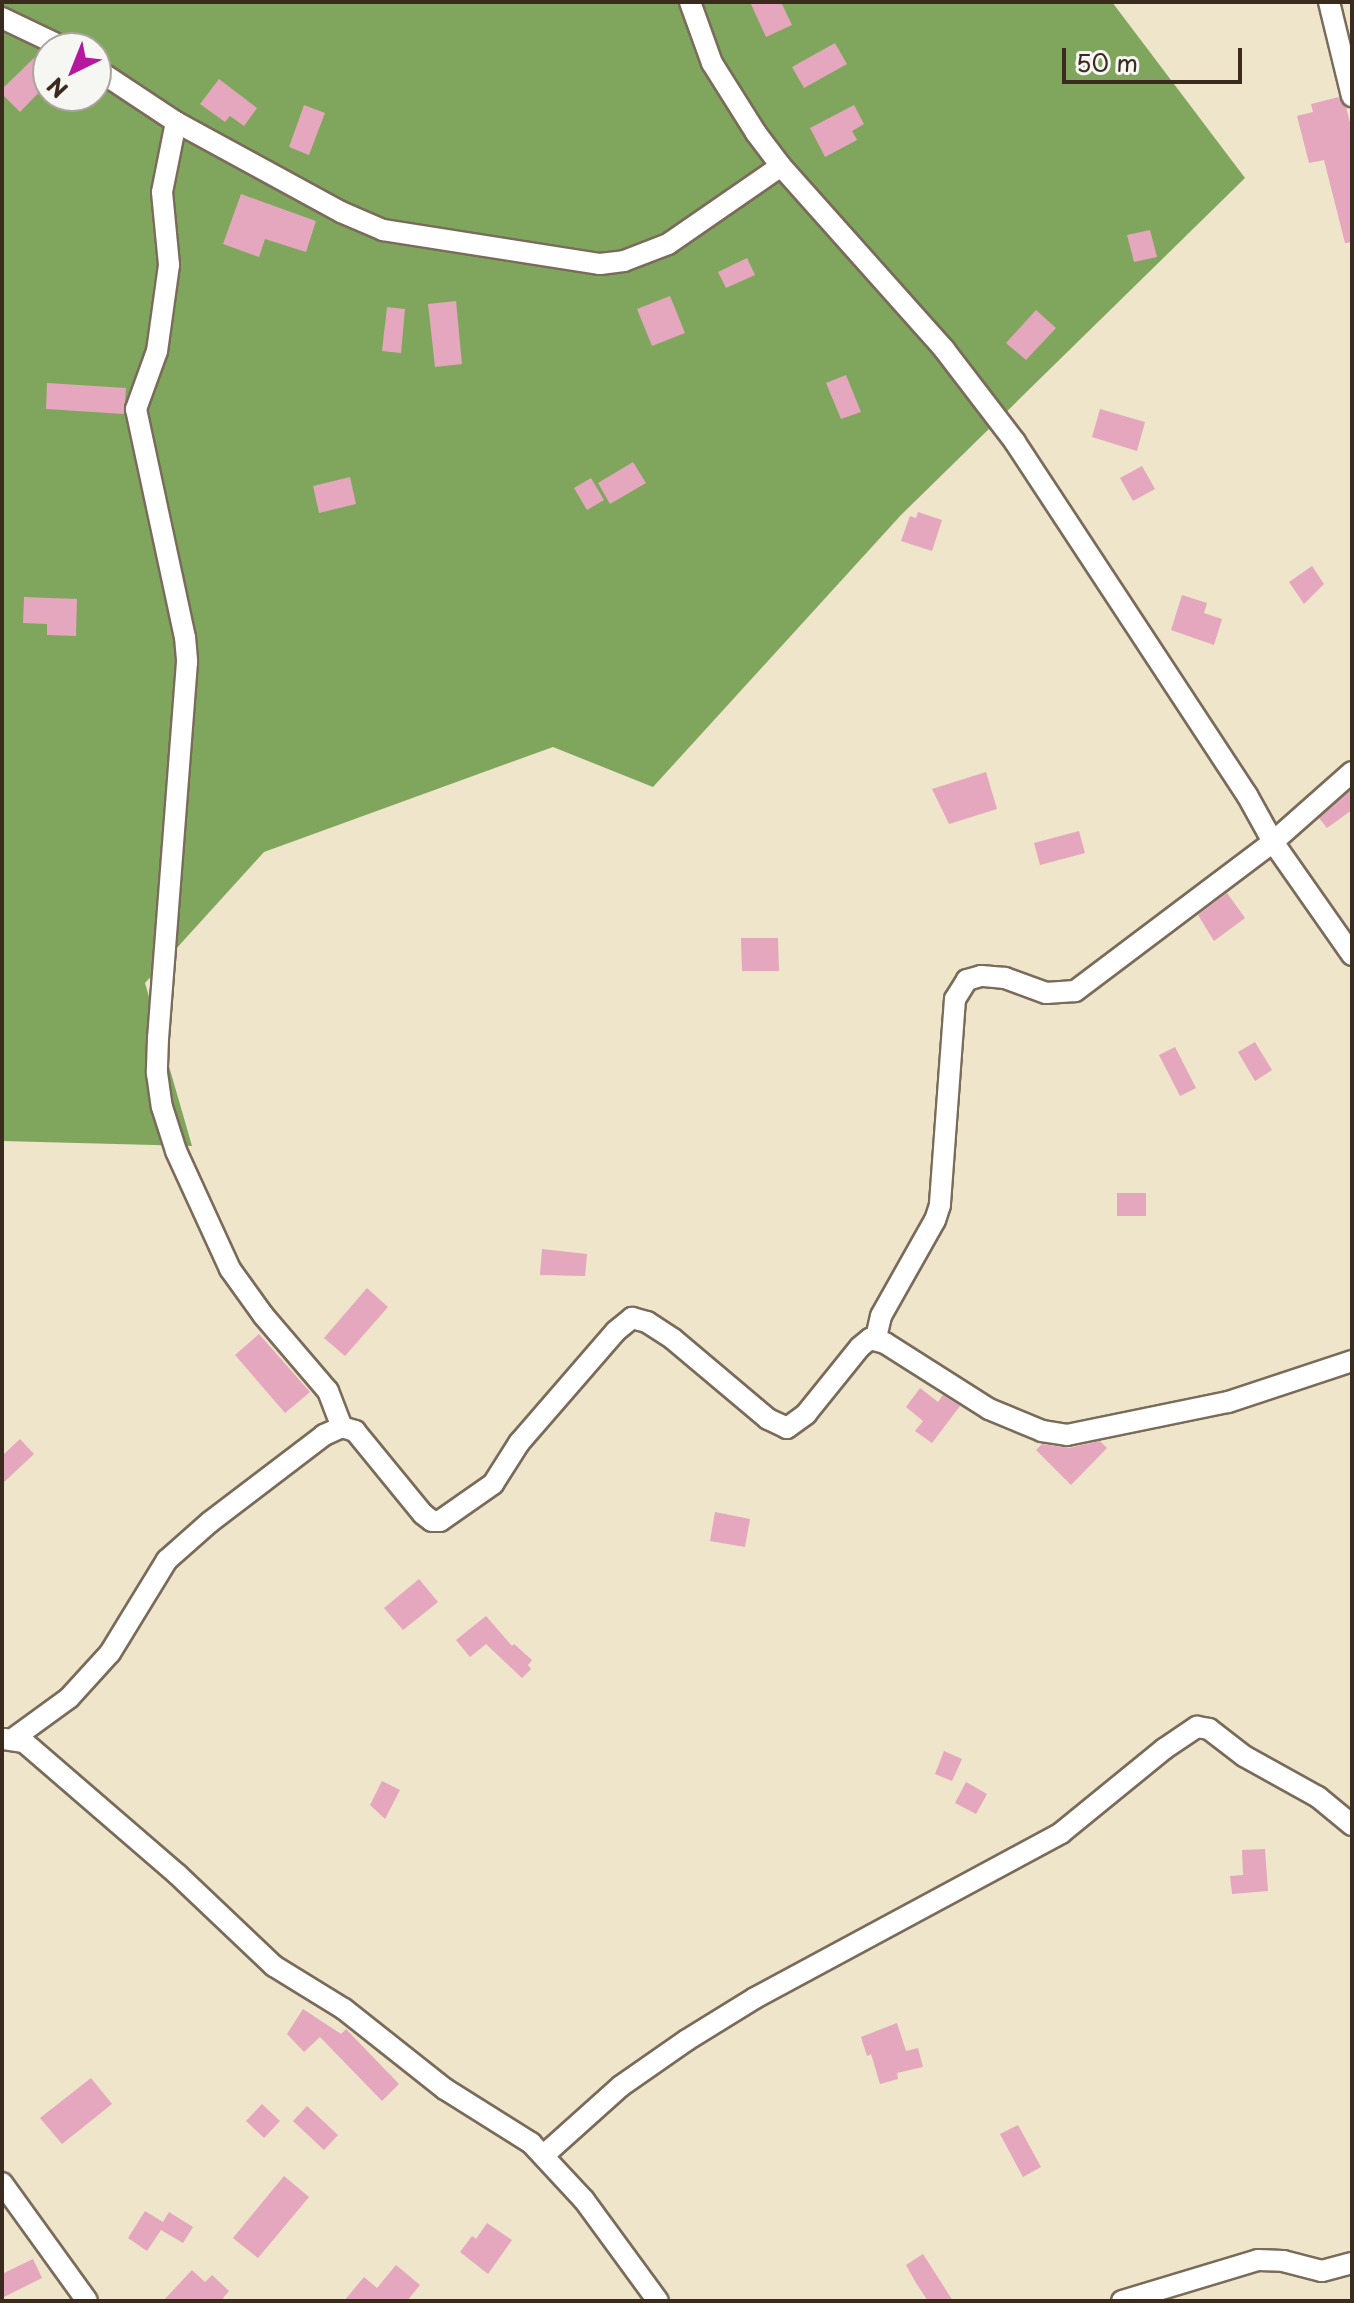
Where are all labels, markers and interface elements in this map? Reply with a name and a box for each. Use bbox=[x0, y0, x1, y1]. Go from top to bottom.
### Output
north arrow bbox=[32, 32, 112, 112]
scale bar bbox=[1066, 32, 1246, 82]
text: 50 m bbox=[1076, 44, 1138, 80]
text: N bbox=[39, 70, 74, 106]

